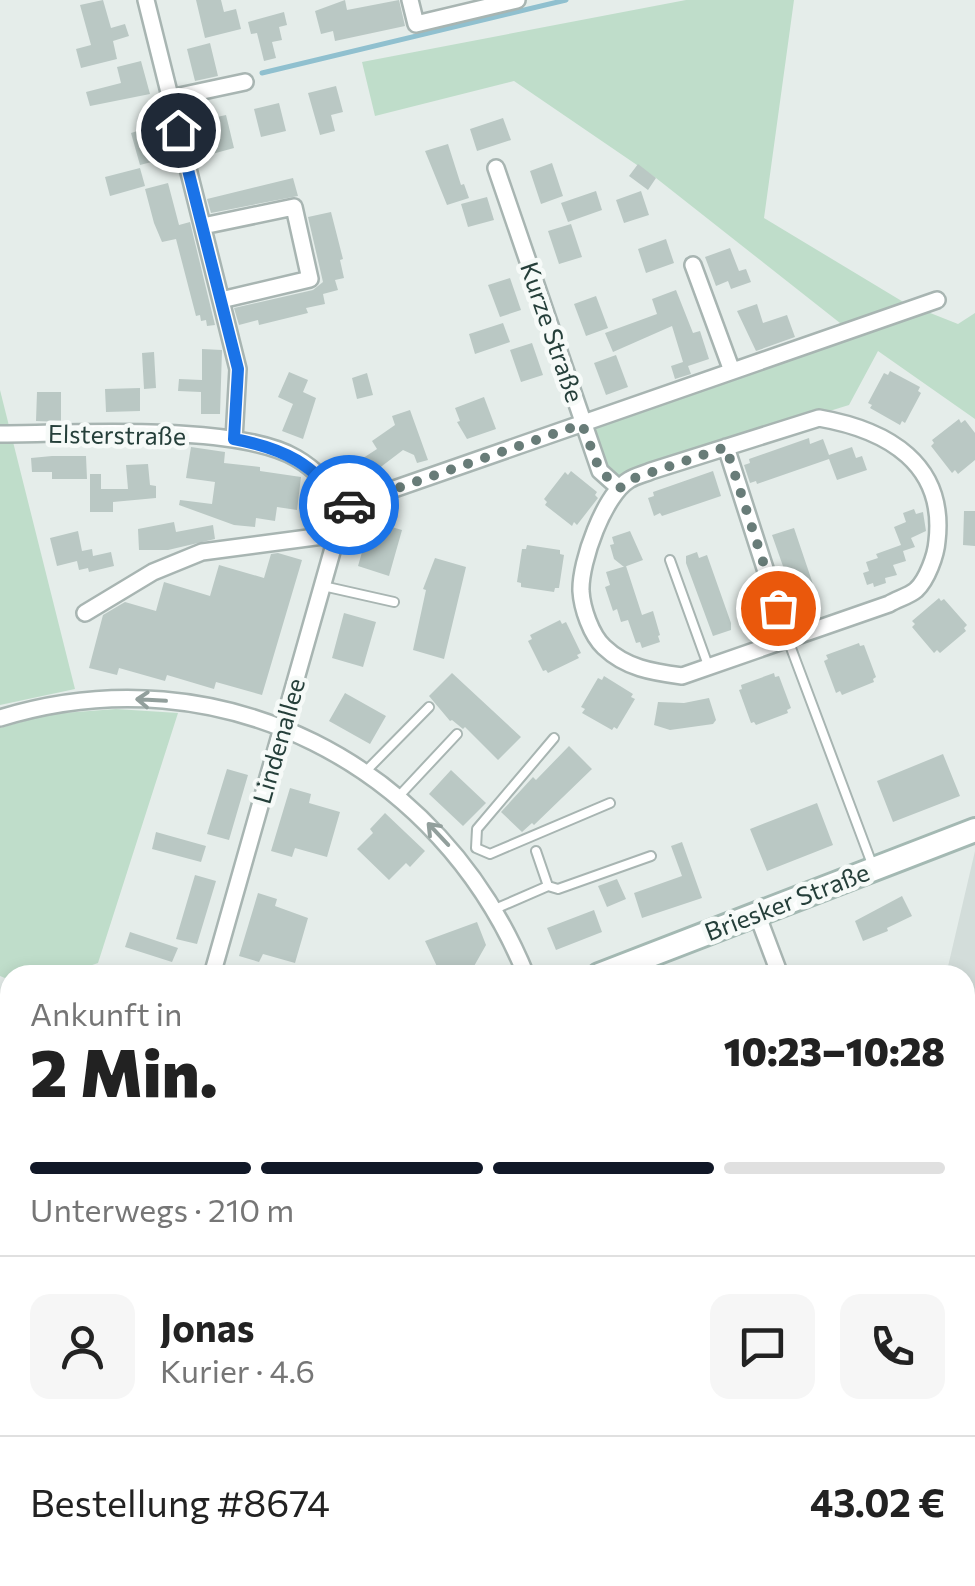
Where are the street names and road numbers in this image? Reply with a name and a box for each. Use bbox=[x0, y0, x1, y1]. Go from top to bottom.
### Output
street label: Kurze Straße bbox=[515, 257, 591, 406]
street label: Elsterstraße bbox=[48, 418, 186, 450]
street label: Lindenallee bbox=[246, 675, 310, 807]
street label: Briesker Straße bbox=[700, 856, 873, 946]

